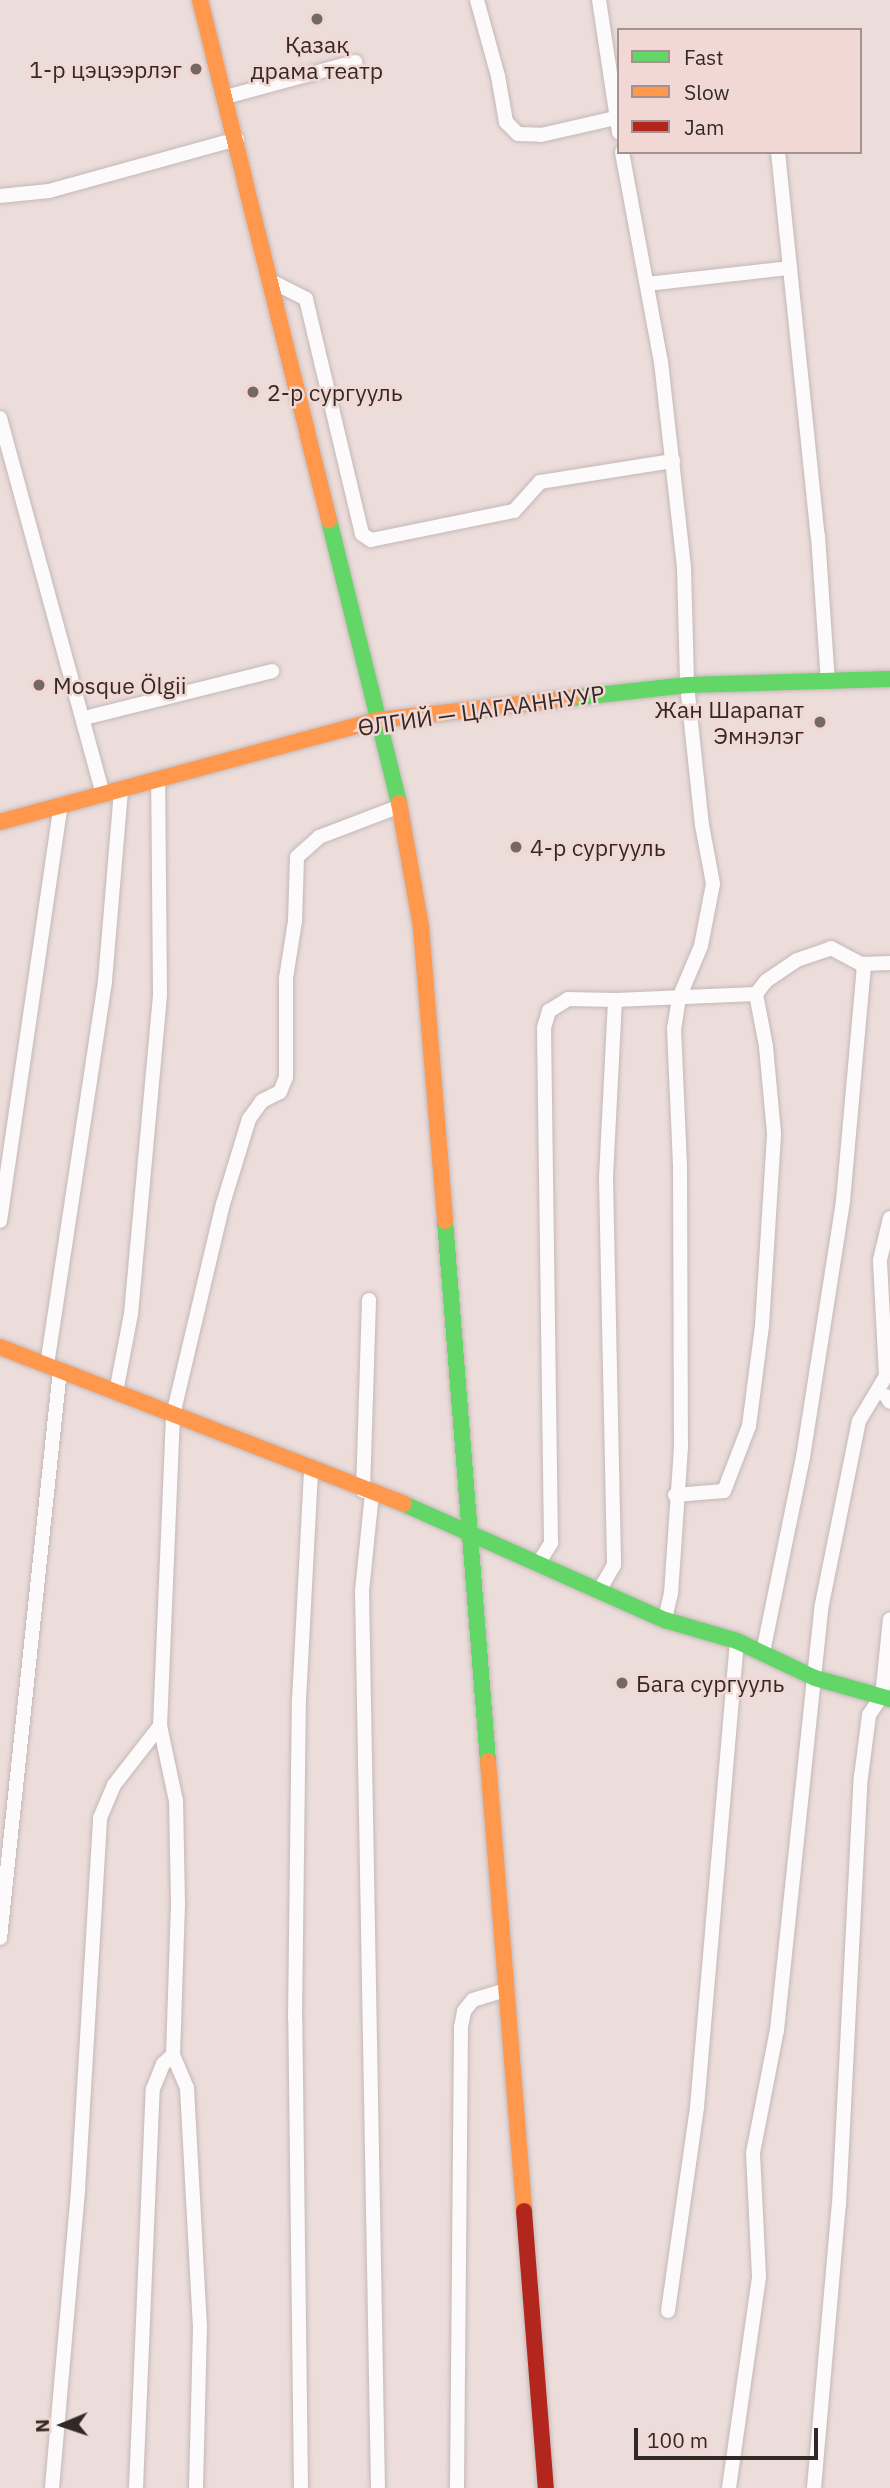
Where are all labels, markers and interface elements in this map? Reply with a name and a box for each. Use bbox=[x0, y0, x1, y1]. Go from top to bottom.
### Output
marker: Қазақ драма театр bbox=[309, 11, 325, 27]
legend bbox=[617, 28, 862, 154]
place label: Қазақ драма театр bbox=[251, 30, 383, 84]
text: Fast bbox=[684, 43, 724, 71]
place label: 1-р цэцээрлэг bbox=[29, 55, 182, 83]
marker: 1-р цэцээрлэг bbox=[188, 61, 204, 77]
text: Slow bbox=[684, 78, 730, 106]
text: Jam bbox=[684, 113, 724, 141]
place label: 2-р сургууль bbox=[267, 378, 403, 406]
marker: 2-р сургууль bbox=[245, 384, 261, 400]
place label: Mosque Ölgii bbox=[53, 671, 186, 699]
marker: Mosque Ölgii bbox=[31, 677, 47, 693]
street label: ӨЛГИЙ — ЦАГААННУУР bbox=[356, 679, 606, 741]
place label: Жан Шарапат Эмнэлэг bbox=[655, 695, 804, 749]
marker: Жан Шарапат Эмнэлэг bbox=[810, 712, 830, 732]
place label: 4-р сургууль bbox=[530, 833, 666, 861]
marker: 4-р сургууль bbox=[508, 839, 524, 855]
place label: Бага сургууль bbox=[636, 1669, 784, 1697]
marker: Бага сургууль bbox=[614, 1675, 630, 1691]
north arrow bbox=[28, 2390, 98, 2460]
scale bar bbox=[638, 2414, 822, 2458]
text: N bbox=[30, 2418, 54, 2433]
text: 100 m bbox=[647, 2426, 708, 2454]

